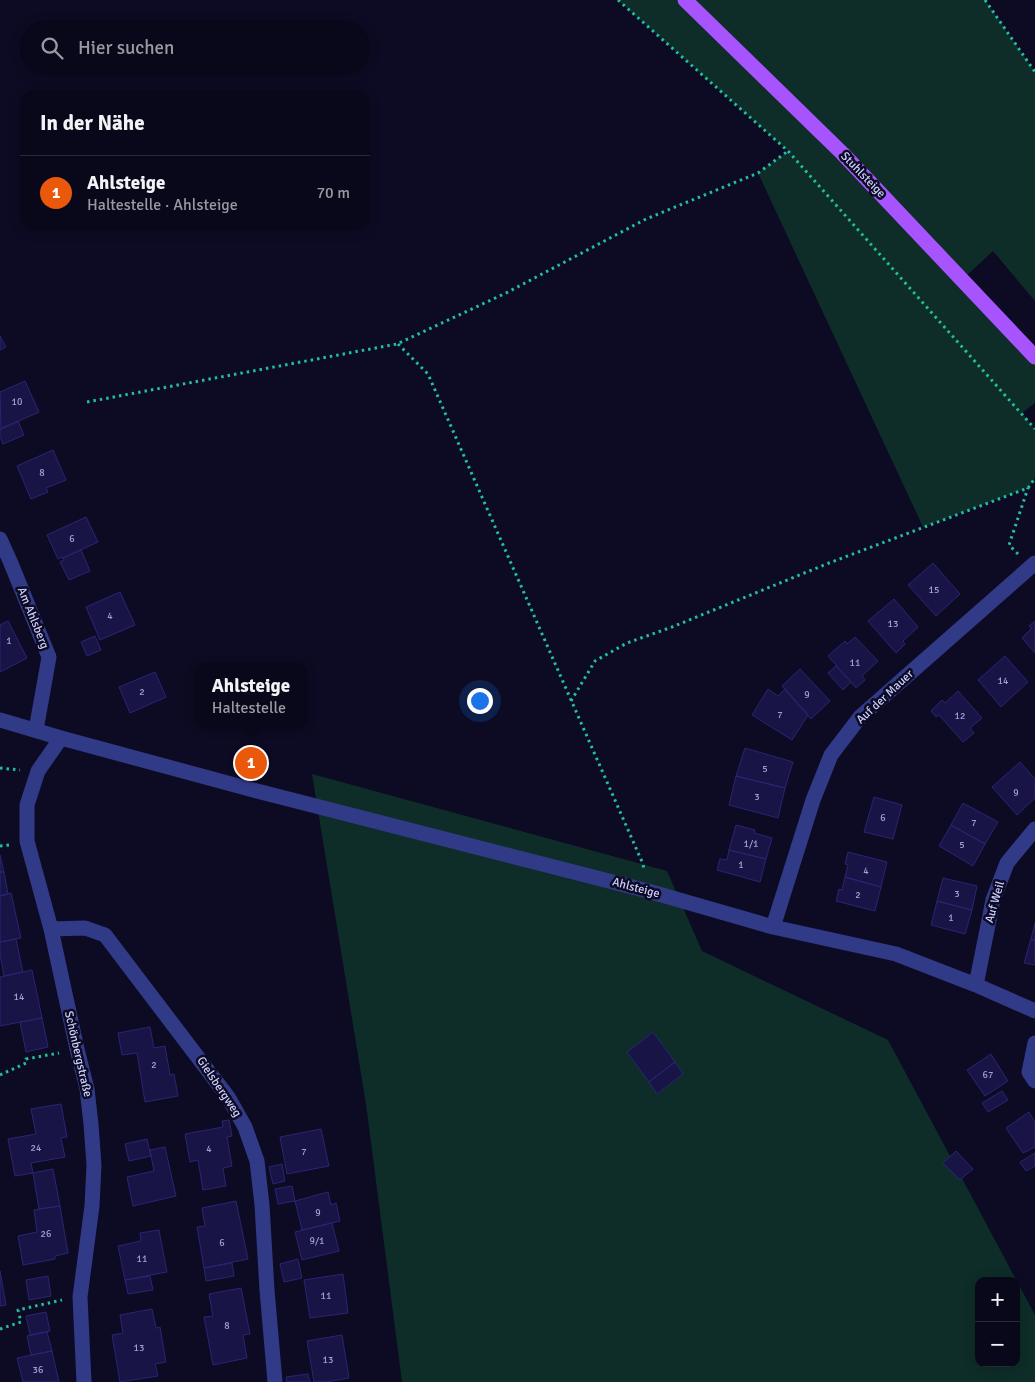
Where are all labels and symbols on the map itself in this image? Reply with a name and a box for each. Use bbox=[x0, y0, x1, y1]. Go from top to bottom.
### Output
street label: Stuhlsteige bbox=[837, 149, 889, 201]
house number: 10 bbox=[12, 396, 22, 408]
house number: 8 bbox=[39, 467, 45, 479]
house number: 6 bbox=[69, 533, 75, 545]
house number: 15 bbox=[929, 584, 939, 596]
street label: Am Ahlsberg bbox=[14, 585, 52, 651]
house number: 4 bbox=[107, 610, 113, 622]
house number: 13 bbox=[888, 618, 898, 630]
house number: 1 bbox=[6, 635, 12, 647]
house number: 11 bbox=[850, 657, 860, 669]
street label: Auf der Mauer bbox=[853, 666, 917, 727]
house number: 14 bbox=[998, 675, 1009, 687]
house number: 2 bbox=[139, 686, 145, 698]
your location bbox=[467, 688, 493, 714]
house number: 9 bbox=[804, 689, 810, 701]
house number: 7 bbox=[777, 709, 783, 721]
house number: 12 bbox=[955, 710, 965, 722]
pin: 1 bbox=[235, 744, 267, 782]
house number: 5 bbox=[762, 763, 768, 775]
house number: 9 bbox=[1013, 787, 1019, 799]
house number: 3 bbox=[754, 791, 760, 803]
house number: 6 bbox=[880, 812, 886, 824]
house number: 7 bbox=[971, 817, 977, 829]
house number: 1/1 bbox=[743, 838, 759, 850]
house number: 5 bbox=[959, 839, 965, 851]
house number: 1 bbox=[738, 859, 744, 871]
house number: 4 bbox=[863, 865, 869, 877]
street label: Ahlsteige bbox=[611, 874, 661, 902]
street label: Auf Weil bbox=[982, 879, 1008, 925]
house number: 3 bbox=[954, 888, 960, 900]
house number: 2 bbox=[855, 889, 861, 901]
house number: 1 bbox=[948, 912, 954, 924]
house number: 14 bbox=[14, 991, 25, 1003]
street label: Schönbergstraße bbox=[61, 1009, 95, 1099]
street label: Gielsbergweg bbox=[193, 1054, 245, 1120]
house number: 2 bbox=[151, 1059, 157, 1071]
house number: 67 bbox=[983, 1069, 993, 1081]
house number: 24 bbox=[31, 1142, 42, 1154]
house number: 4 bbox=[206, 1143, 212, 1155]
house number: 7 bbox=[301, 1146, 307, 1158]
house number: 9 bbox=[315, 1207, 321, 1219]
house number: 26 bbox=[41, 1228, 51, 1240]
house number: 9/1 bbox=[309, 1235, 325, 1247]
house number: 6 bbox=[219, 1237, 225, 1249]
house number: 11 bbox=[137, 1253, 147, 1265]
house number: 11 bbox=[321, 1290, 331, 1302]
house number: 8 bbox=[224, 1320, 230, 1332]
house number: 13 bbox=[134, 1342, 144, 1354]
house number: 13 bbox=[323, 1354, 333, 1366]
house number: 36 bbox=[33, 1364, 43, 1376]

